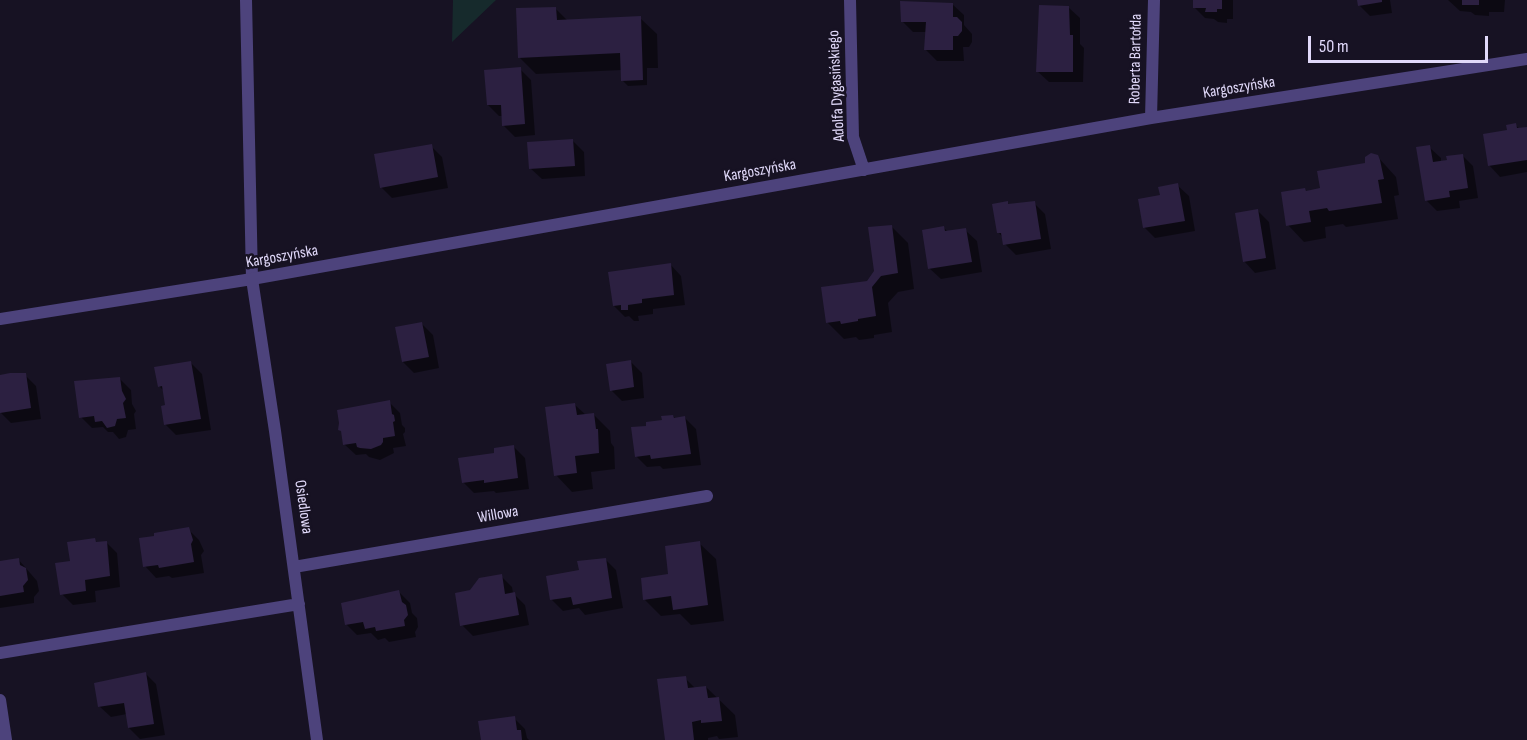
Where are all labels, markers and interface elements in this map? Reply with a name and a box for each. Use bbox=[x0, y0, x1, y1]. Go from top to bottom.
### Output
street label: Roberta Bartołda bbox=[1126, 14, 1146, 104]
scale bar bbox=[1311, 24, 1491, 62]
street label: Adolfa Dygasińskiego bbox=[824, 30, 850, 142]
text: 50 m bbox=[1319, 36, 1349, 57]
street label: Kargoszyńska bbox=[1202, 73, 1276, 103]
street label: Kargoszyńska bbox=[722, 155, 798, 187]
street label: Kargoszyńska bbox=[244, 241, 320, 273]
street label: Osiedlowa bbox=[290, 479, 316, 535]
street label: Willowa bbox=[476, 502, 520, 528]

